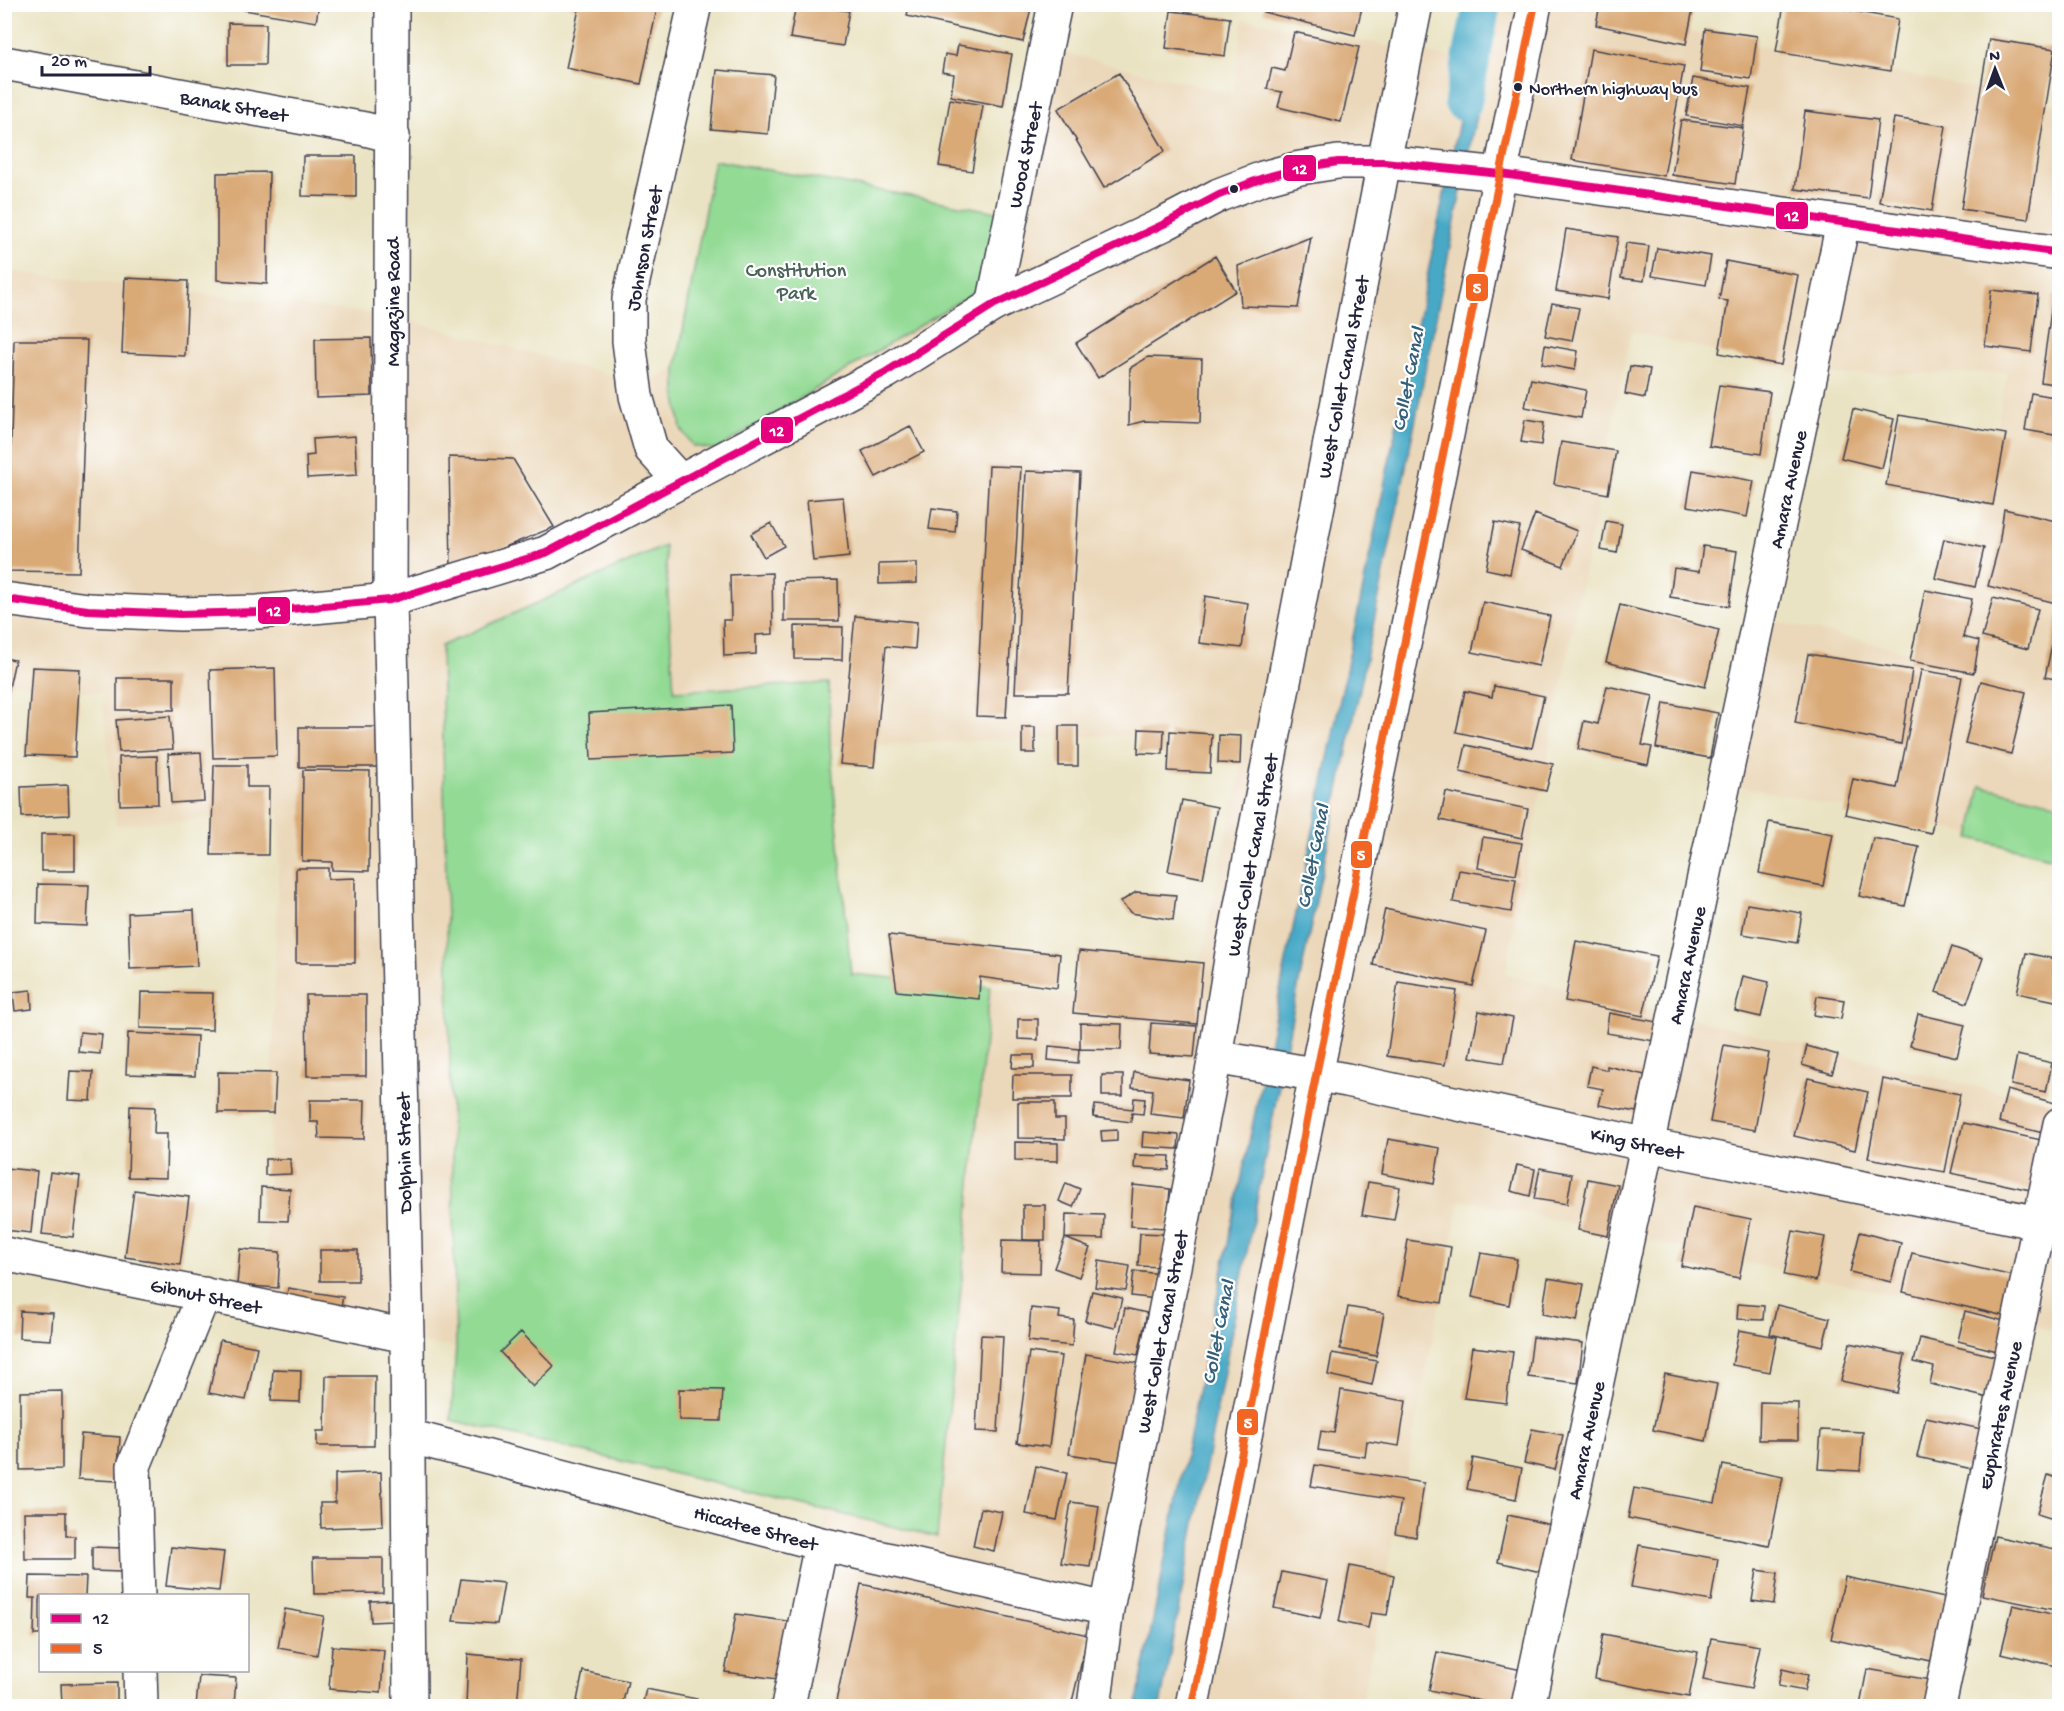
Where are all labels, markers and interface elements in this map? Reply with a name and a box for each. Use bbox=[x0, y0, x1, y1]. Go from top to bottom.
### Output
scale bar bbox=[42, 39, 150, 77]
north arrow bbox=[1965, 39, 2025, 99]
text: N bbox=[1989, 48, 2001, 67]
text: 20 m bbox=[51, 52, 87, 73]
place label: Northern highway bus bbox=[1529, 80, 1698, 101]
marker: Northern highway bus bbox=[1512, 81, 1524, 93]
street label: Banak Street bbox=[177, 87, 291, 130]
street label: Wood Street bbox=[1005, 99, 1050, 211]
line badge: 12 bbox=[1282, 154, 1317, 182]
text: 12 bbox=[1292, 162, 1307, 181]
street label: Johnson Street bbox=[623, 183, 670, 313]
unlabelled marker bbox=[1228, 183, 1240, 195]
line badge: 12 bbox=[1775, 201, 1809, 230]
text: 12 bbox=[1784, 209, 1799, 228]
street label: Magazine Road bbox=[384, 235, 407, 366]
park label: Constitution Park bbox=[746, 261, 847, 307]
street label: West Collet Canal Street bbox=[1315, 273, 1377, 481]
line badge: 5 bbox=[1465, 273, 1489, 302]
text: 5 bbox=[1473, 281, 1482, 300]
water label: Collet Canal bbox=[1388, 324, 1433, 434]
line badge: 12 bbox=[760, 416, 794, 444]
text: 12 bbox=[769, 424, 784, 443]
street label: Amara Avenue bbox=[1767, 428, 1814, 551]
line badge: 12 bbox=[257, 596, 291, 625]
text: 12 bbox=[266, 604, 281, 623]
street label: West Collet Canal Street bbox=[1224, 751, 1286, 959]
water label: Collet Canal bbox=[1293, 801, 1338, 911]
line badge: 5 bbox=[1350, 840, 1373, 869]
text: 5 bbox=[1357, 848, 1366, 867]
street label: Amara Avenue bbox=[1666, 904, 1713, 1027]
street label: Dolphin Street bbox=[394, 1091, 419, 1215]
street label: King Street bbox=[1588, 1124, 1687, 1167]
street label: West Collet Canal Street bbox=[1134, 1228, 1196, 1436]
street label: Gibnut Street bbox=[148, 1275, 265, 1322]
water label: Collet Canal bbox=[1198, 1277, 1243, 1387]
street label: Euphrates Avenue bbox=[1975, 1339, 2030, 1492]
street label: Amara Avenue bbox=[1565, 1379, 1612, 1502]
line badge: 5 bbox=[1236, 1408, 1259, 1436]
text: 5 bbox=[1244, 1416, 1253, 1435]
street label: Hiccatee Street bbox=[691, 1503, 821, 1558]
legend bbox=[39, 1594, 249, 1672]
text: 12 bbox=[92, 1610, 109, 1631]
text: 5 bbox=[93, 1640, 102, 1661]

